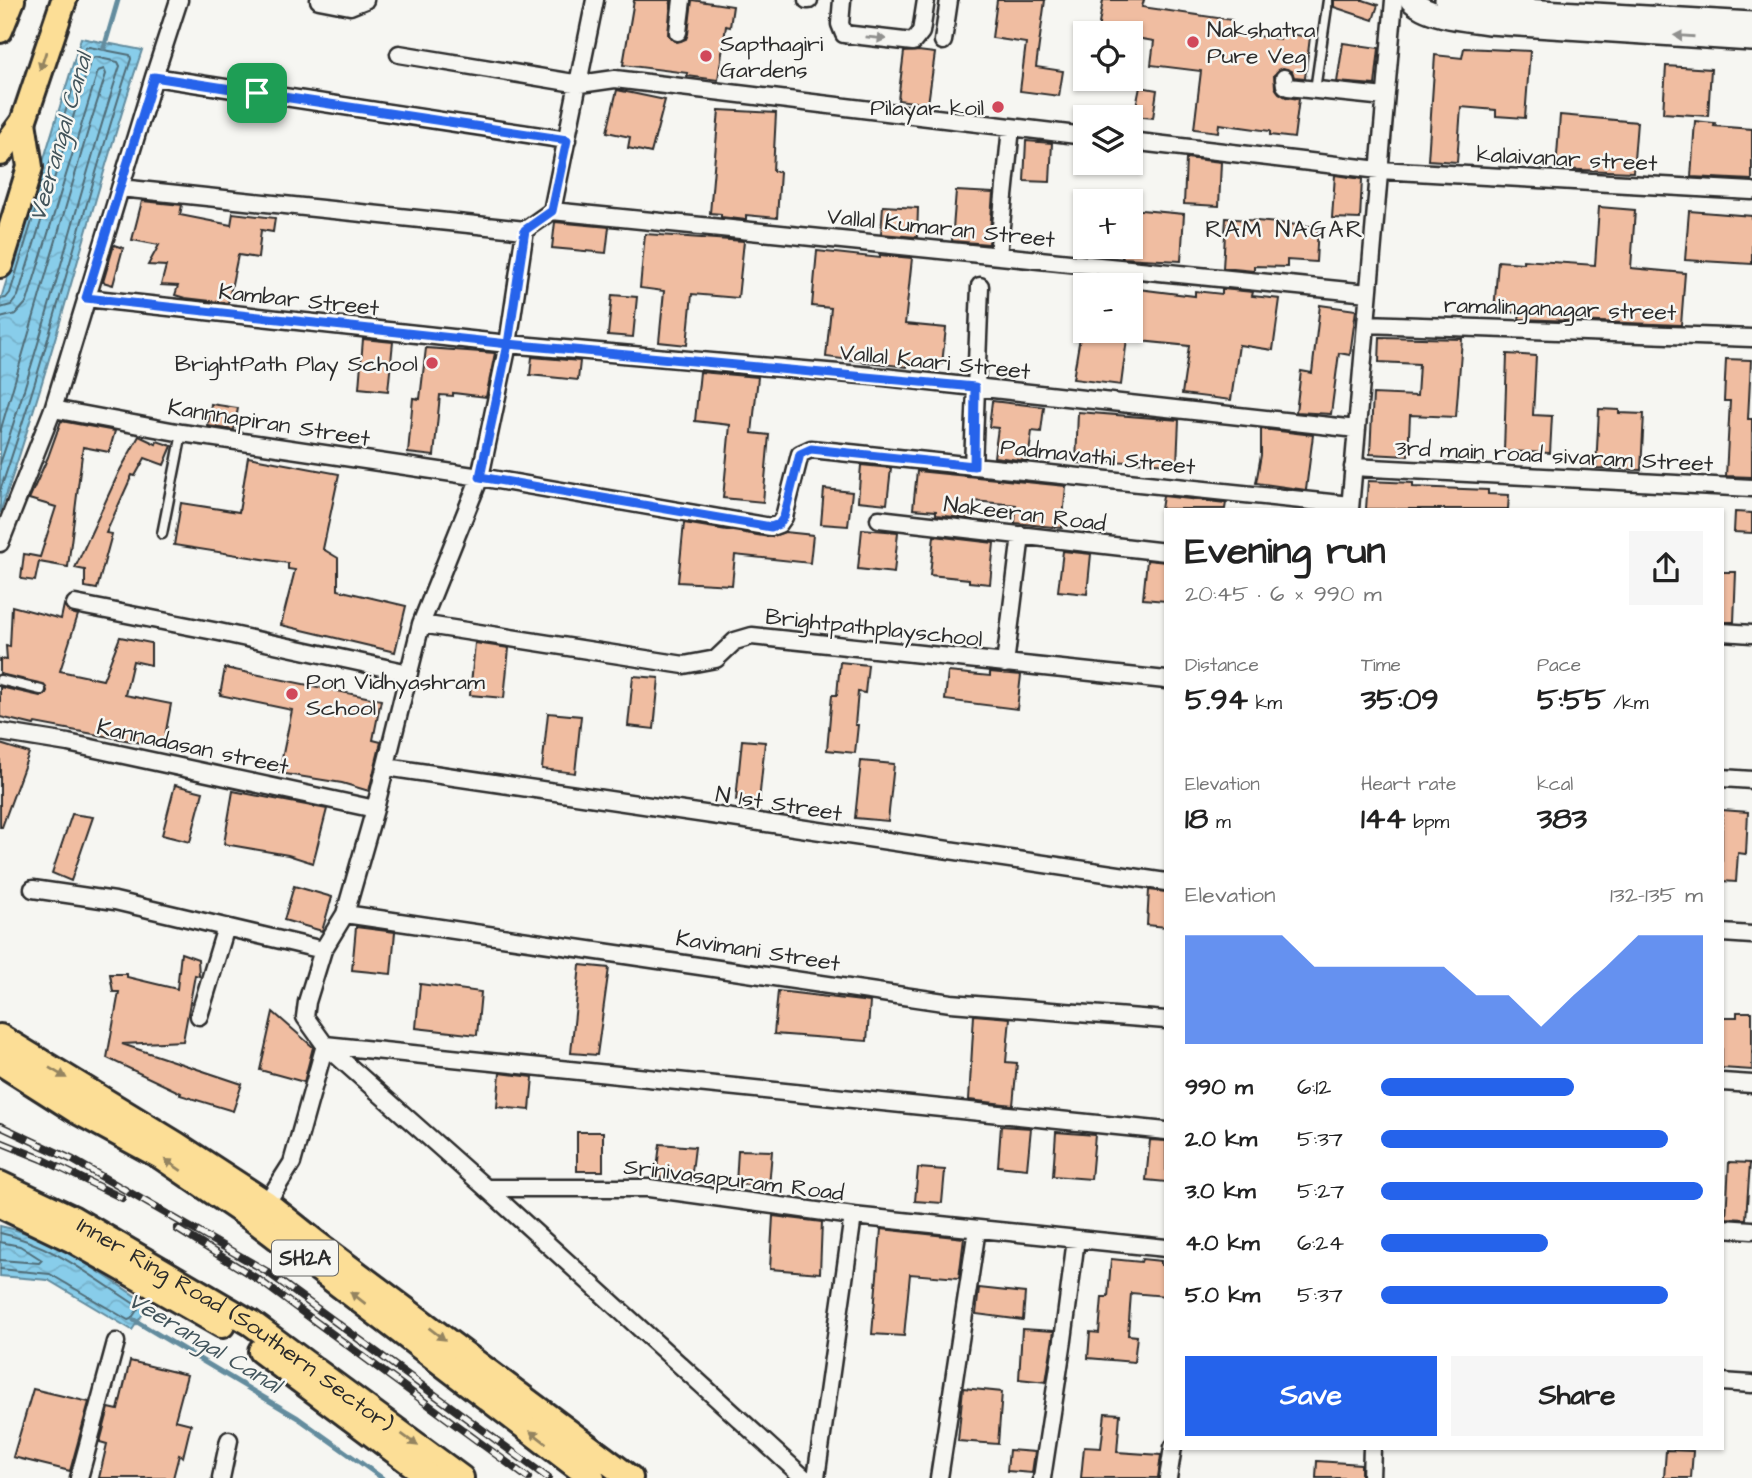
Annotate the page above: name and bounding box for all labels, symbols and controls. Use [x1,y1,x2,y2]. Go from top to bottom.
place label: Nakshatra Pure Veg [1207,14,1316,73]
map controls [1073,21,1143,343]
button: locate [1073,21,1143,91]
place label: Sapthagiri Gardens [720,28,824,86]
one-way arrow [1673,30,1695,41]
one-way arrow [865,33,887,44]
marker: Nakshatra Pure Veg [1185,34,1201,50]
water label: Veerangal Canal [21,46,103,226]
marker: Sapthagiri Gardens [698,48,714,64]
one-way arrow [38,51,48,72]
pin [227,63,287,123]
icon: arrive [238,74,276,112]
place label: Pilayar koil [870,92,984,125]
marker: Pilayar koil [990,99,1006,115]
button: layers [1073,105,1143,175]
street label: kalaivanar street [1476,138,1659,180]
button: + [1073,189,1143,259]
street label: Vallal Kumaran Street [825,200,1057,256]
district label: RAM NAGAR [1205,213,1365,247]
button: − [1073,273,1143,343]
street label: Kambar Street [217,276,381,324]
street label: ramalinganagar street [1443,289,1677,330]
street label: Vallal Kaari Street [838,336,1033,388]
place label: BrightPath Play School [175,348,418,381]
marker: BrightPath Play School [424,355,440,371]
street label: Kannnapiran Street [166,391,373,455]
street label: Padmavathi Street [999,431,1198,483]
street label: 3rd main road sivaram Street [1394,432,1715,480]
street label: Nakeeran Road [942,488,1108,540]
text: Evening run [1185,526,1386,578]
button: share [1629,531,1703,605]
text: 20:45 · 6 × 990 m [1185,578,1382,610]
street label: Brightpathplayschool [764,601,984,656]
text: Distance [1185,652,1259,679]
text: Time [1361,652,1401,679]
text: Pace [1537,652,1581,679]
place label: Pon Vidhyashram School [306,666,485,724]
text: 5.94 [1185,679,1248,721]
text: 35:09 [1361,679,1439,721]
text: 5:55 [1537,679,1606,721]
marker: Pon Vidhyashram School [284,686,300,702]
text: km [1248,690,1282,717]
text: /km [1606,690,1648,717]
street label: Kannadasan street [94,711,292,783]
text: Elevation [1185,771,1260,798]
text: Heart rate [1361,771,1456,798]
text: kcal [1537,771,1573,798]
street label: N 1st Street [713,778,845,830]
text: 18 [1185,798,1208,840]
text: 144 [1361,798,1406,840]
text: 383 [1537,798,1587,840]
text: m [1208,809,1231,836]
text: bpm [1406,809,1449,836]
text: Elevation [1185,879,1276,911]
text: 132–135 m [1610,879,1703,911]
street label: Kavimani Street [673,922,843,980]
one-way arrow [48,1067,67,1080]
text: 990 m [1185,1071,1253,1103]
text: 6:12 [1297,1071,1331,1103]
text: 2.0 km [1185,1123,1257,1155]
text: 5:37 [1297,1123,1343,1155]
street label: Srinivasapuram Road [622,1151,846,1209]
one-way arrow [164,1158,182,1172]
text: 3.0 km [1185,1175,1256,1207]
text: 5:27 [1297,1175,1344,1207]
street label: Inner Ring Road (Southern Sector) [71,1210,400,1440]
text: 4.0 km [1185,1227,1260,1259]
text: 6:24 [1297,1227,1344,1259]
road number: SH2A [272,1240,338,1276]
text: 5.0 km [1185,1279,1260,1311]
text: 5:37 [1297,1279,1343,1311]
water label: Veerangal Canal [121,1284,290,1405]
one-way arrow [348,1291,367,1305]
one-way arrow [428,1327,446,1341]
button: Save [1185,1356,1437,1436]
button: Share [1451,1356,1703,1436]
one-way arrow [529,1430,547,1444]
one-way arrow [401,1433,419,1447]

